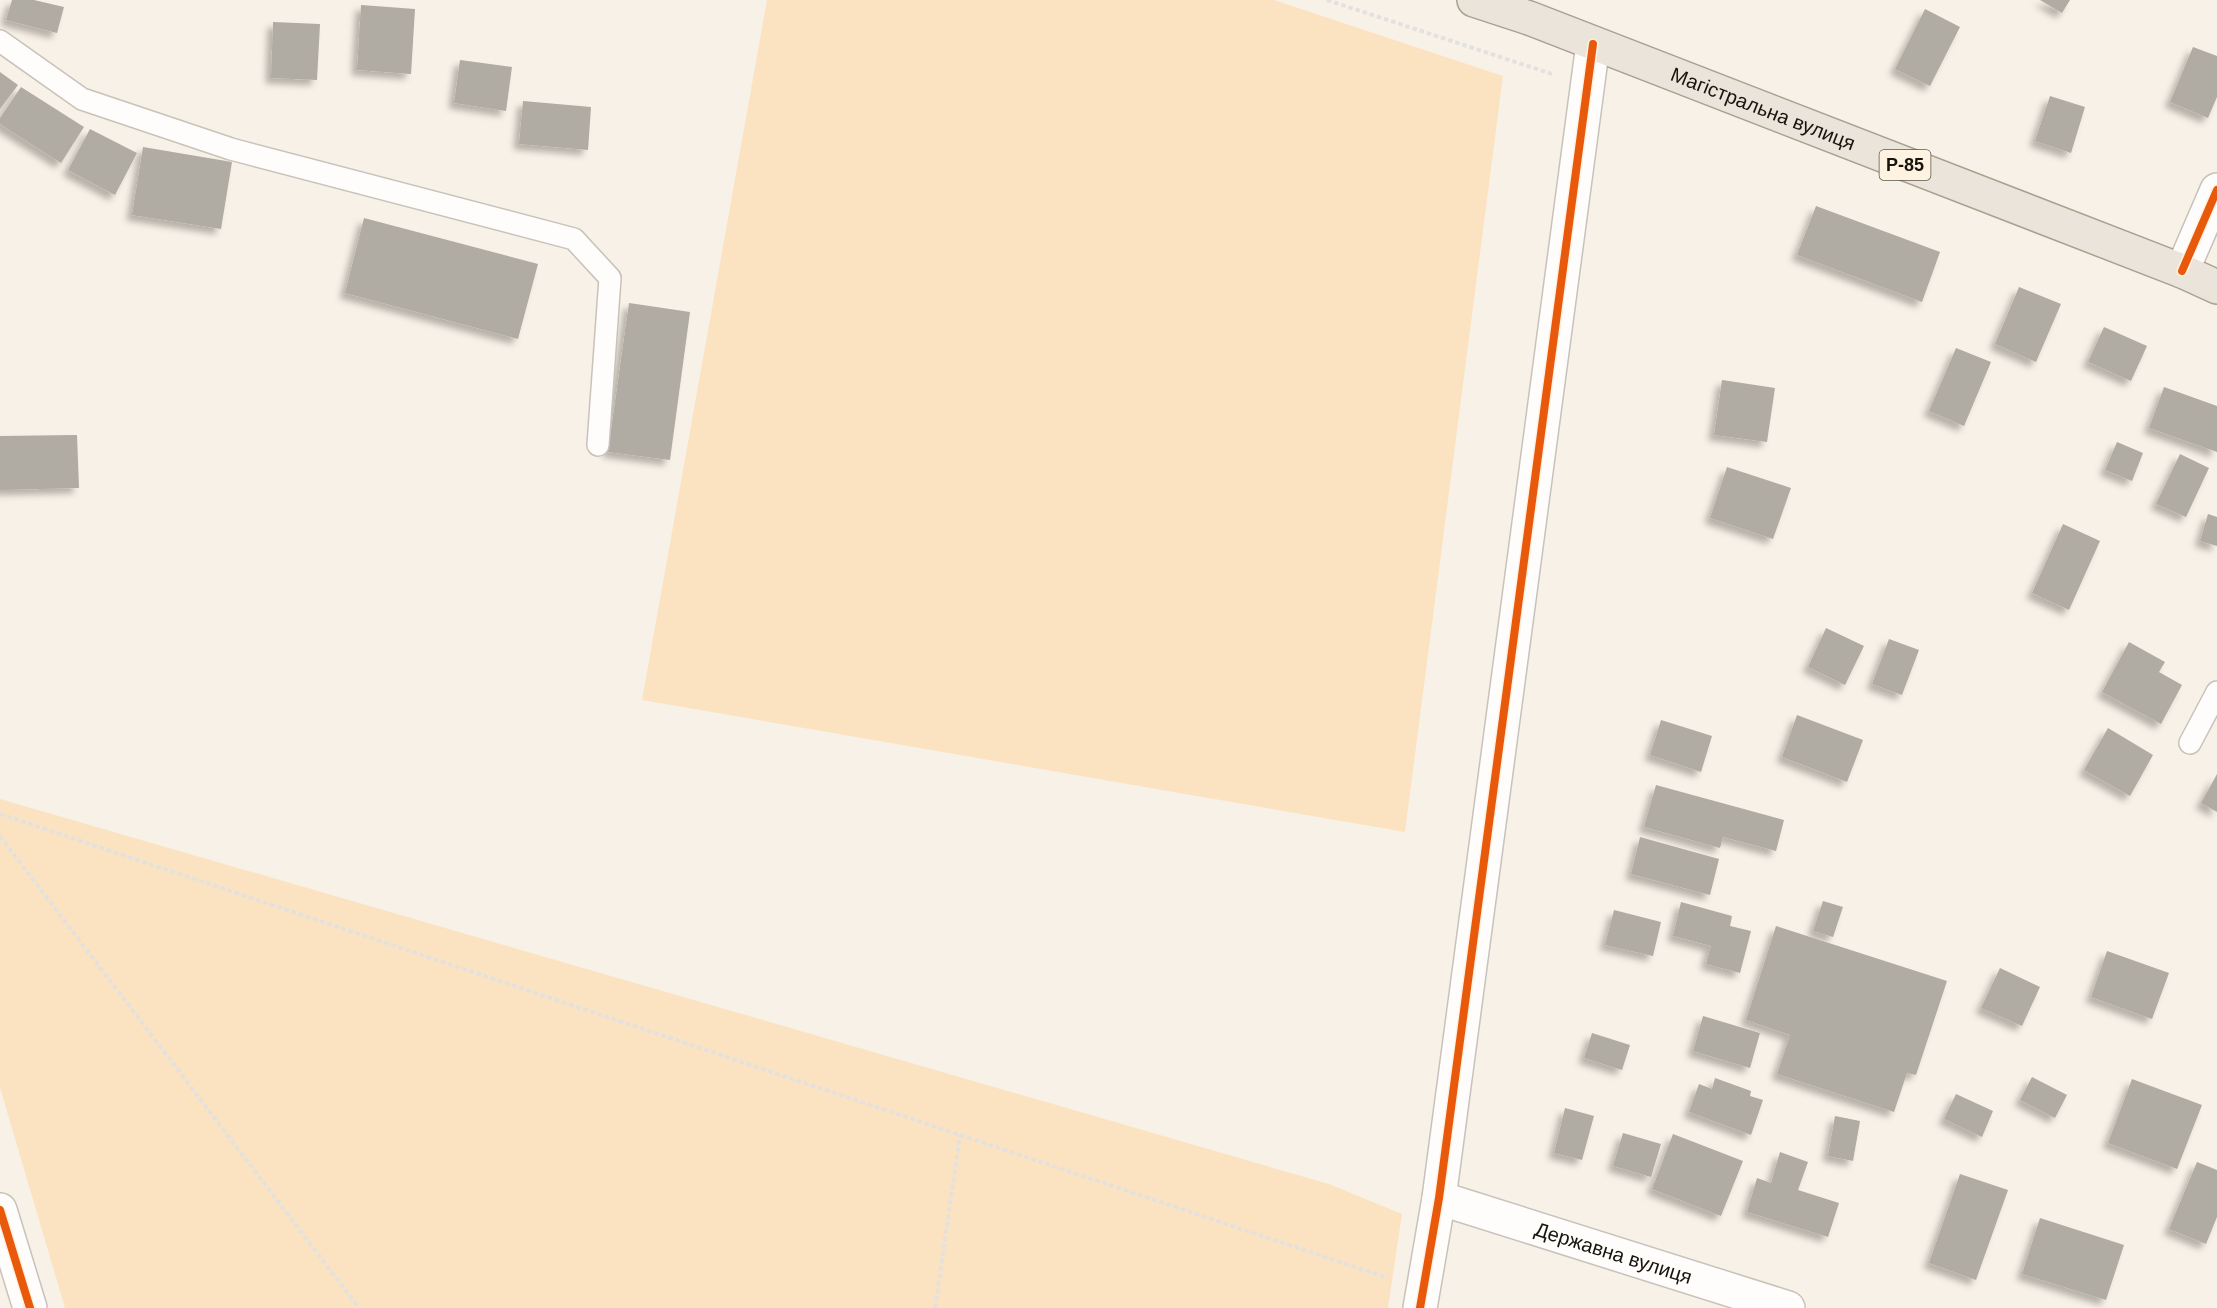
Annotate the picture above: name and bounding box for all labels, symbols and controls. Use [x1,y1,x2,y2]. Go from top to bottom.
street label: Магістральна вулиця [1668,63,1858,154]
road number: Р-85 [1880,150,1930,180]
street label: Державна вулиця [1532,1218,1695,1288]

